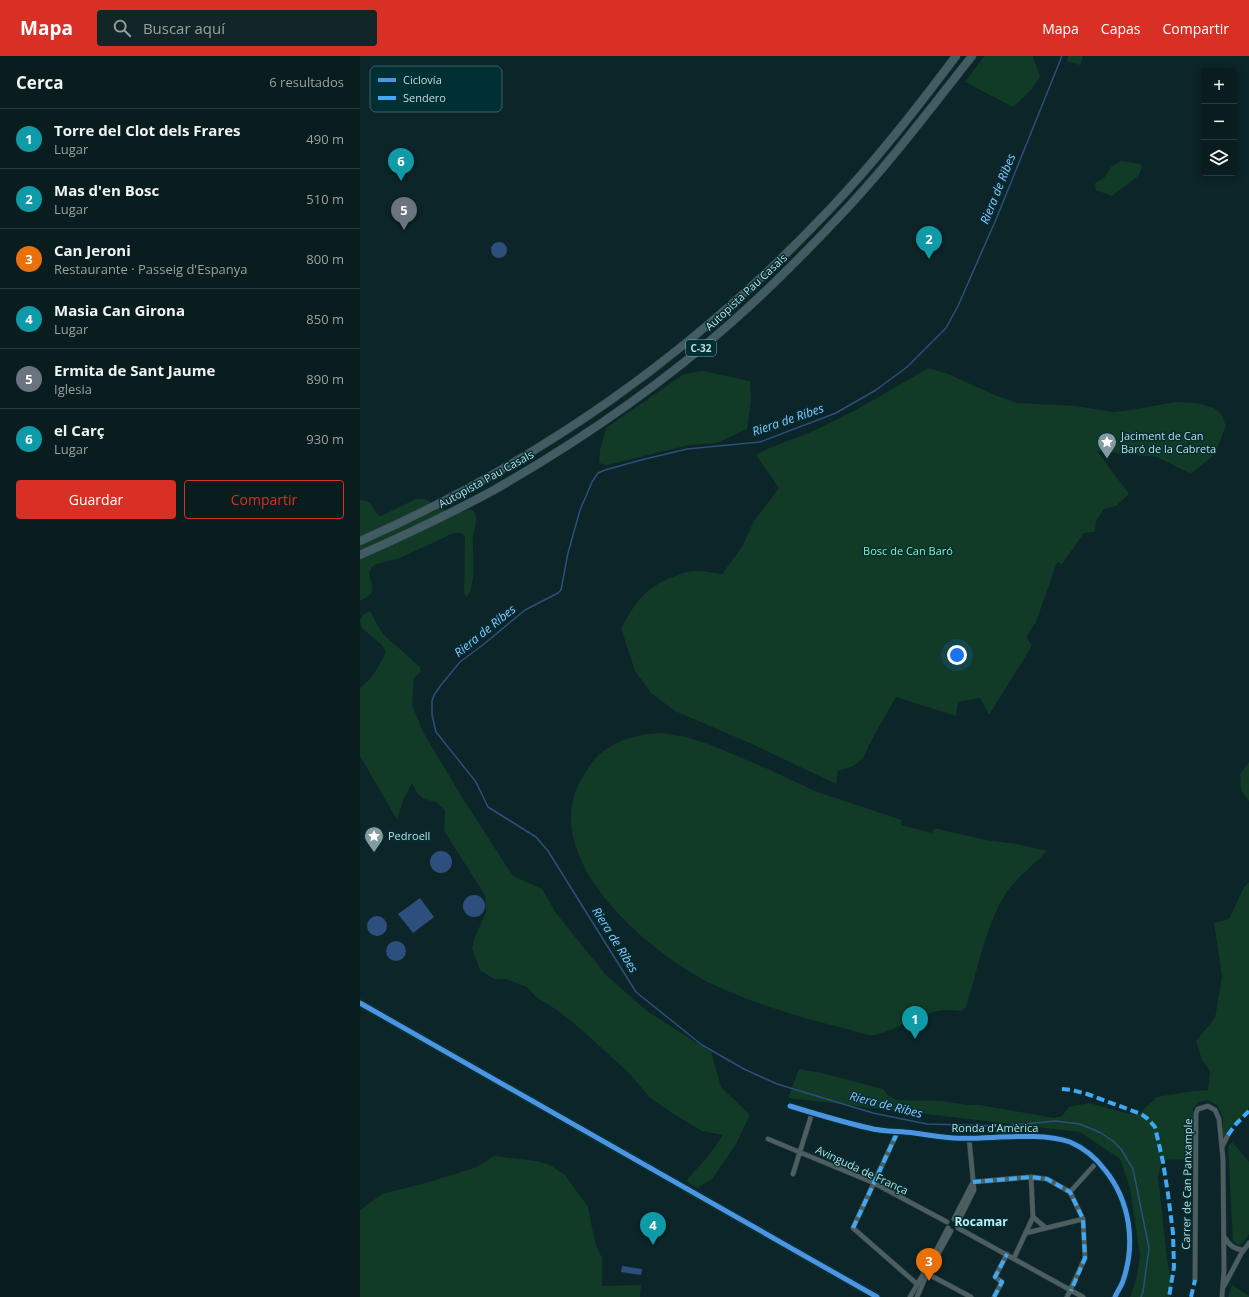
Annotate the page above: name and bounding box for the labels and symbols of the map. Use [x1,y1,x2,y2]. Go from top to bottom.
legend [370,66,502,112]
text: Ciclovía [403,72,442,87]
text: Sendero [403,90,446,105]
pin: 6 [388,148,414,181]
water label: Riera de Ribes [976,151,1019,227]
pin: 5 [391,197,417,230]
pin: 2 [916,226,942,259]
street label: Autopista Pau Casals [702,250,790,333]
road number: C-32 [686,340,716,356]
water label: Riera de Ribes [750,399,826,440]
place label: Jaciment de Can Baró de la Cabreta [1120,428,1216,456]
place icon: Jaciment de Can Baró de la Cabreta [1096,431,1118,459]
street label: Autopista Pau Casals [435,446,536,511]
park label: Bosc de Can Baró [863,543,953,558]
water label: Riera de Ribes [450,601,519,661]
your location [947,645,967,665]
place icon: Pedroell [363,825,385,853]
place label: Pedroell [388,828,430,843]
water label: Riera de Ribes [588,904,642,976]
pin: 1 [902,1006,928,1039]
water label: Riera de Ribes [848,1087,924,1122]
street label: Carrer de Can Panxample [1178,1118,1195,1250]
street label: Ronda d'Amèrica [952,1120,1038,1135]
street label: Avinguda de França [813,1141,911,1198]
pin: 4 [640,1212,666,1245]
district label: Rocamar [954,1213,1008,1230]
pin: 3 [916,1248,942,1281]

